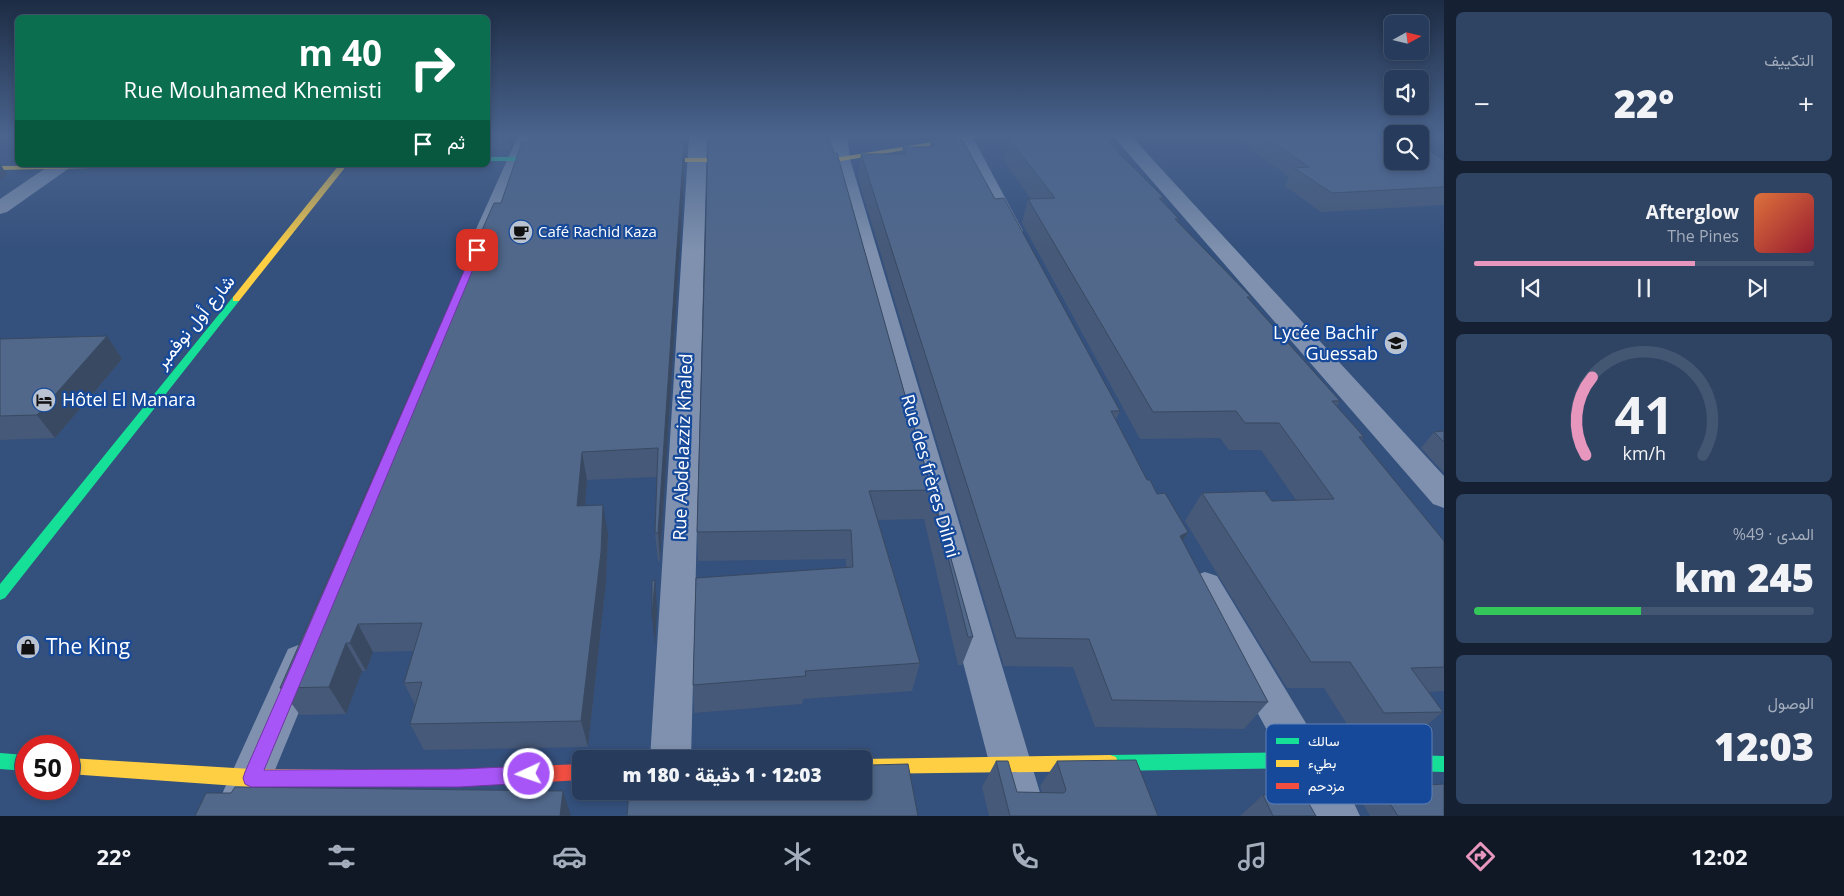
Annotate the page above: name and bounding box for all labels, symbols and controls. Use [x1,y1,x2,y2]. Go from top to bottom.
north arrow [1384,15,1429,60]
map controls [1384,15,1429,170]
text: 40 m [299,29,382,76]
icon: right [400,35,465,100]
text: التكييف [1764,49,1814,71]
button: sound [1384,70,1429,115]
text: Rue Mouhamed Khemisti [124,74,382,104]
text: 22° [1614,77,1674,129]
text: − [1474,84,1490,122]
text: + [1798,84,1814,122]
button: search [1384,125,1429,170]
text: ثم [447,129,465,155]
icon: arrive [409,130,437,158]
text: Afterglow [1646,199,1739,225]
cafe icon: Café Rachid Kaza [508,219,534,245]
place label: Café Rachid Kaza [538,221,657,241]
text: The Pines [1667,225,1739,247]
pin [456,229,498,271]
icon: arrive [463,236,491,264]
street label: شارع أول نوفمبر [148,269,240,375]
icon: previous [1517,274,1545,302]
icon: pause [1630,274,1658,302]
icon: next [1743,274,1771,302]
place label: Lycée Bachir Guessab [1273,320,1379,365]
school or university icon: Lycée Bachir Guessab [1383,330,1409,356]
street label: Rue Abdelazziz Khaled [667,353,697,541]
text: 41 [1614,378,1674,449]
hotel icon: Hôtel El Manara [31,387,57,413]
place label: Hôtel El Manara [62,387,196,411]
street label: Rue des frères Dilmi [896,391,966,560]
text: km/h [1622,441,1666,465]
text: المدى · 49% [1733,523,1814,545]
text: 245 km [1674,551,1814,603]
place label: The King [46,632,130,660]
shop icon: The King [15,634,41,660]
text: الوصول [1768,692,1814,714]
text: 12:03 [1714,720,1814,772]
legend [1266,724,1432,804]
text: سالك [1308,731,1339,750]
speed limit sign: 50 [15,735,80,800]
position arrow [502,747,554,799]
text: بطيء [1308,753,1336,775]
text: 12:03 · 1 دقيقة · 180 m [622,762,822,788]
text: مزدحم [1308,776,1345,795]
icon: filters [324,839,359,874]
icon: car [552,839,587,874]
icon: climate [780,839,815,874]
icon: phone [1007,839,1042,874]
icon: music [1235,839,1270,874]
icon: directions [1463,839,1498,874]
text: 22° [96,841,131,871]
text: 12:02 [1691,841,1748,871]

